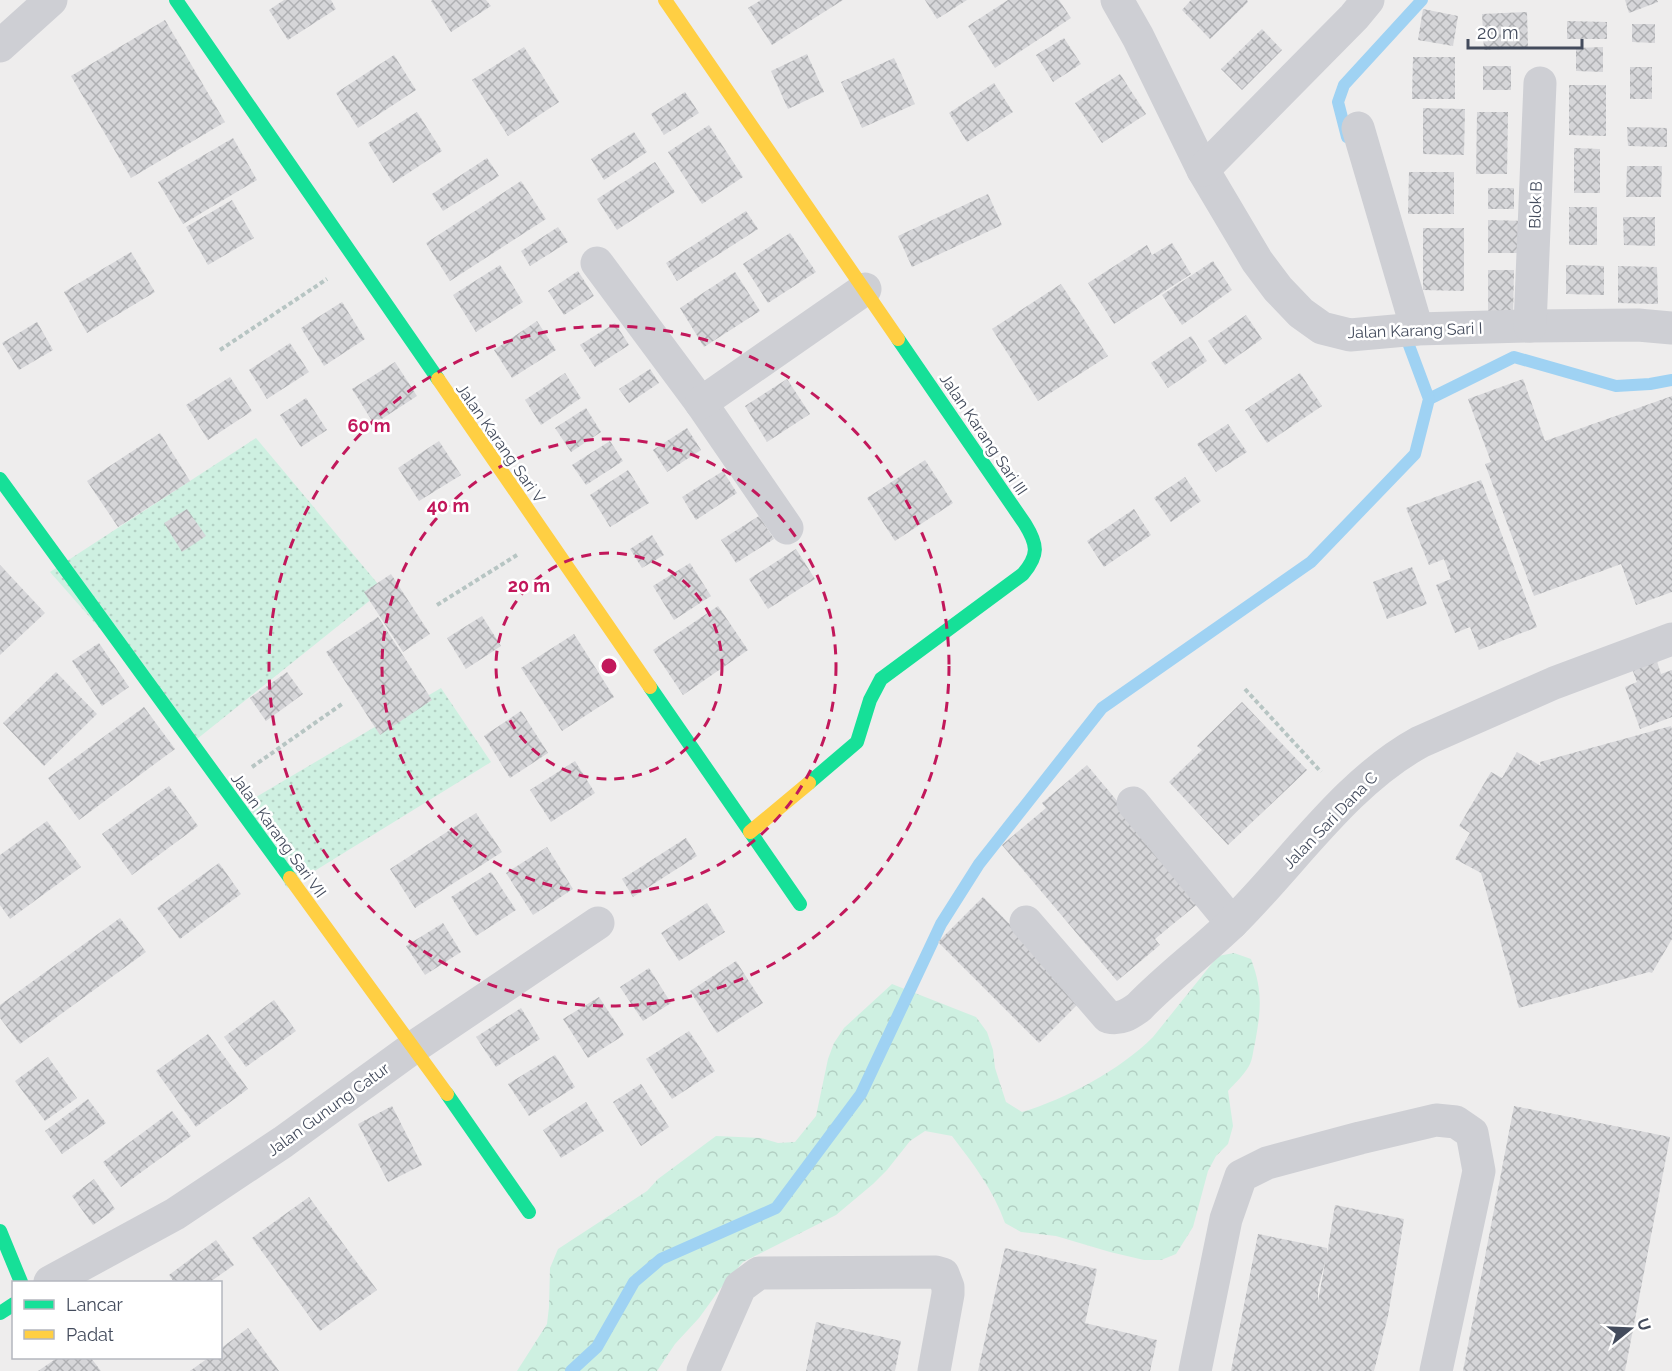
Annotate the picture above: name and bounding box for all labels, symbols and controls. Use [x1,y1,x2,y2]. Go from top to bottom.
scale bar [1468,12,1582,50]
text: 20 m [1477,22,1519,43]
street label: Blok B [1525,181,1546,229]
street label: Jalan Karang Sari I [1347,319,1483,342]
street label: Jalan Karang Sari III [936,370,1031,499]
street label: Jalan Karang Sari V [452,380,549,507]
text: 60 m [347,415,391,436]
text: 40 m [427,495,469,516]
text: 20 m [508,575,550,596]
centre of rings [599,656,619,676]
street label: Jalan Sari Dana C [1279,768,1382,873]
street label: Jalan Karang Sari VII [227,769,330,901]
street label: Jalan Gunung Catur [264,1059,393,1160]
legend [12,1281,222,1359]
text: Lancar [66,1294,123,1315]
north arrow [1600,1299,1660,1359]
text: U [1633,1316,1655,1333]
text: Padat [66,1324,114,1345]

